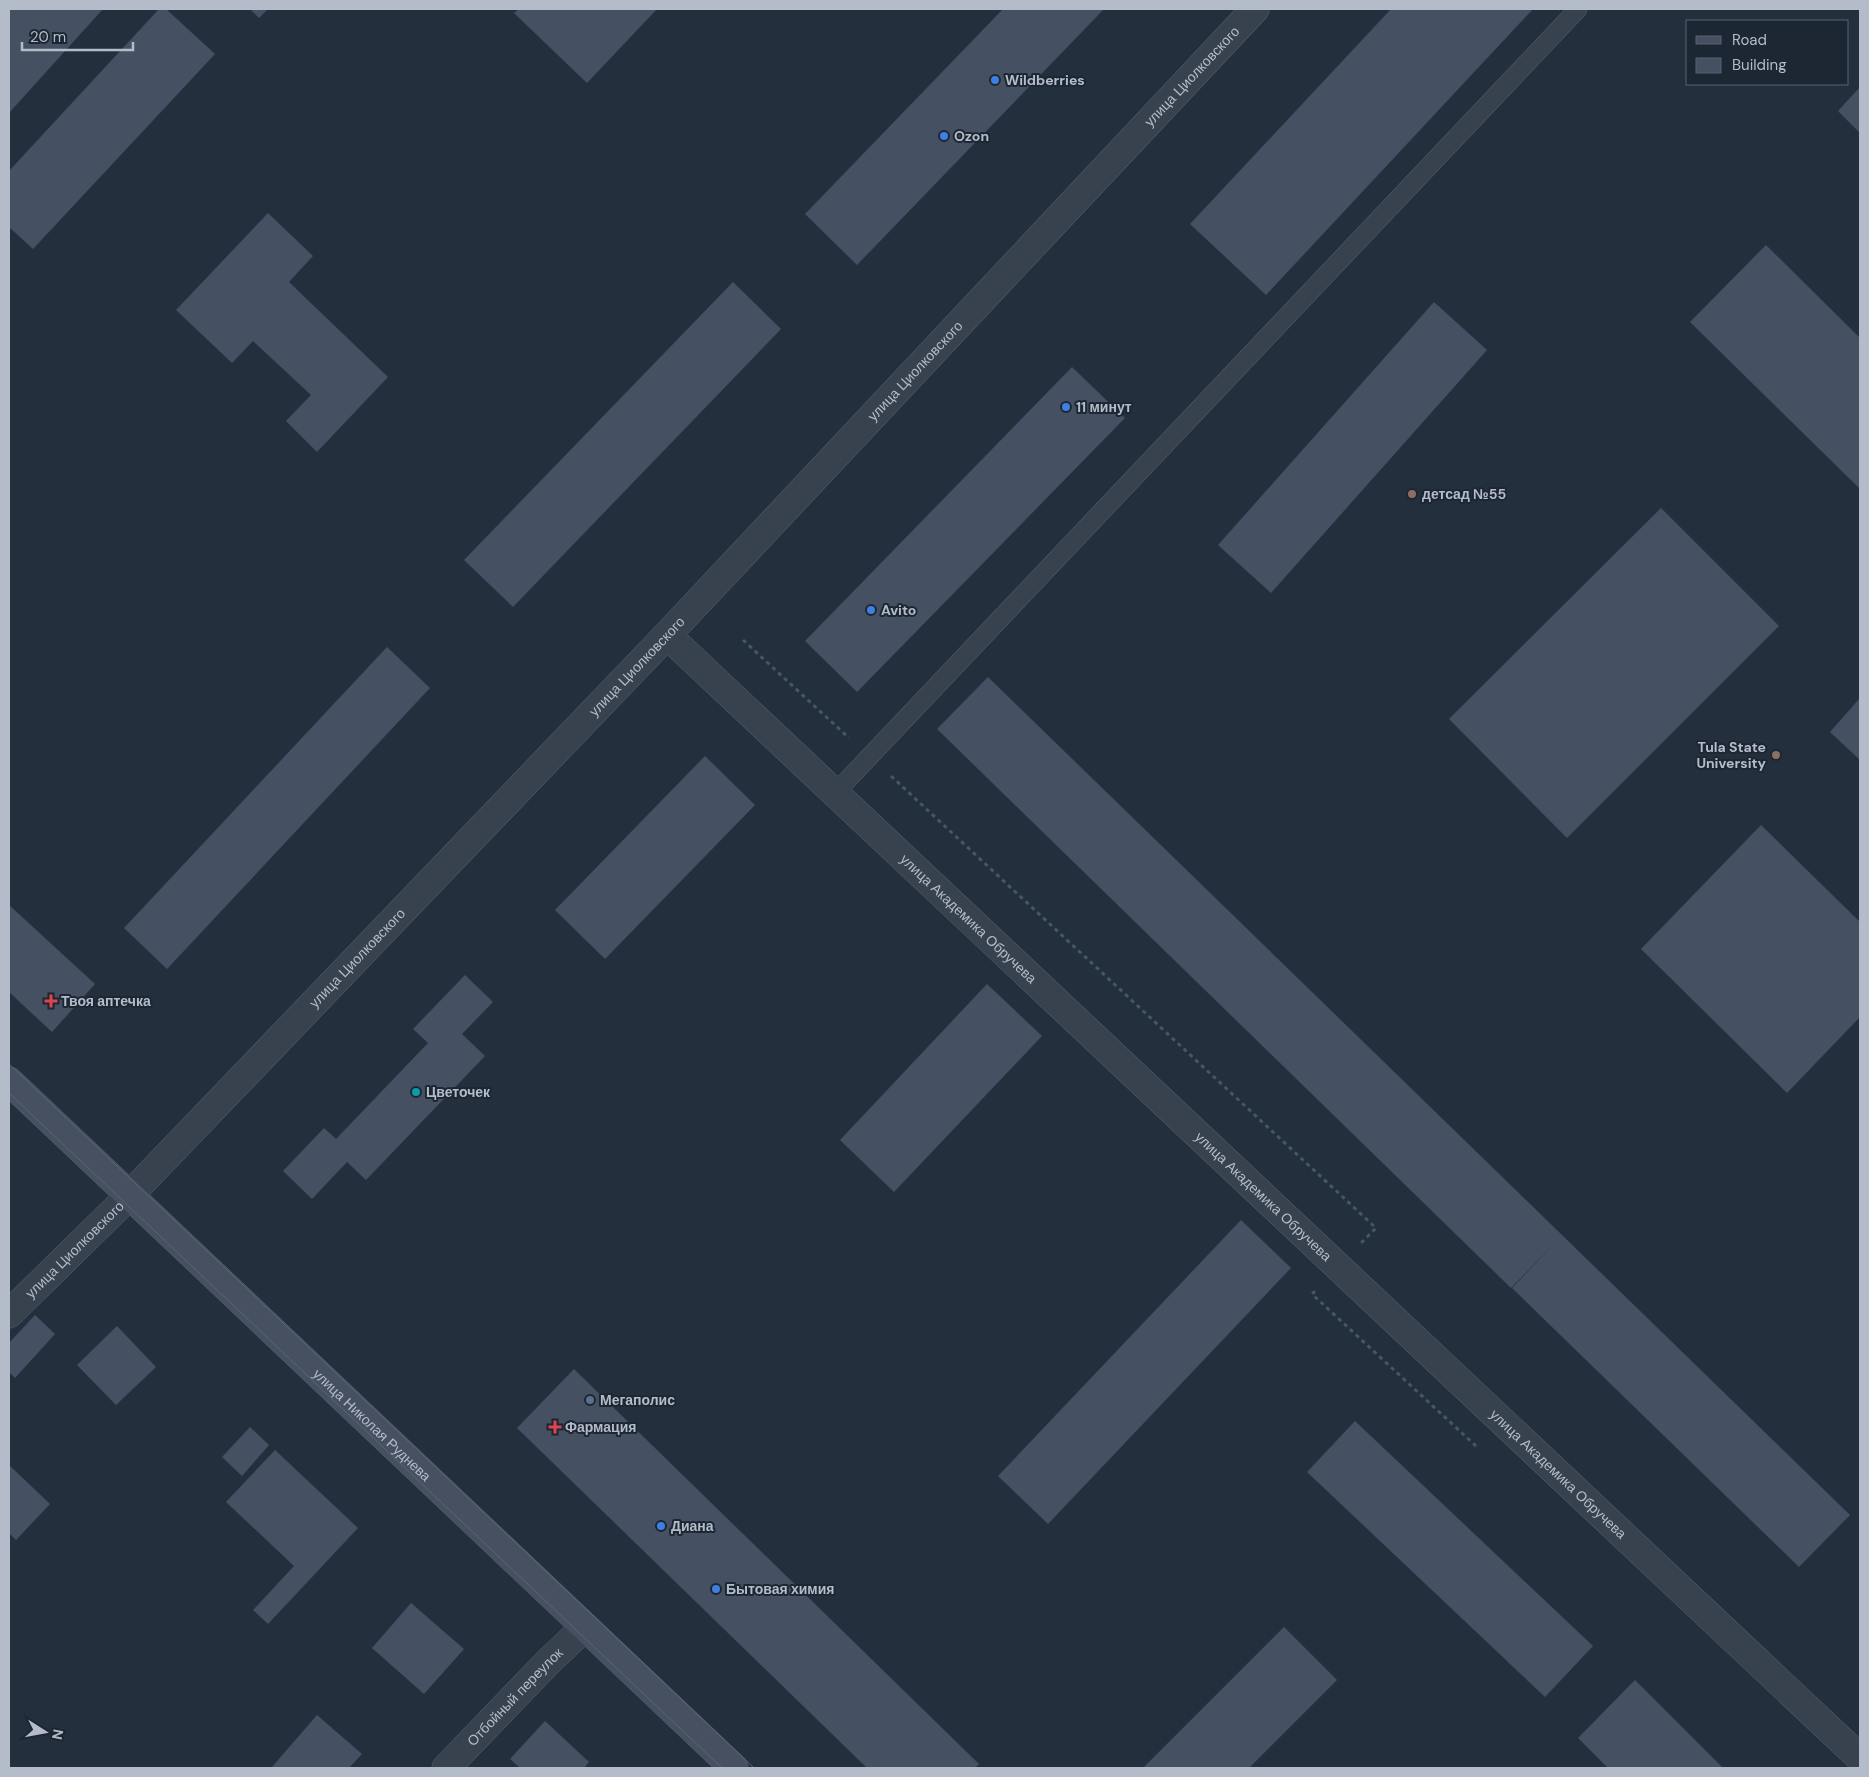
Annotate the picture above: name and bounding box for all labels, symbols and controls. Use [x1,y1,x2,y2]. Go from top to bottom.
scale bar [22,20,134,52]
legend [1686,20,1849,85]
street label: улица Циолковского [1140,22,1243,130]
text: 20 m [30,27,66,47]
text: Road [1732,30,1767,50]
text: Building [1732,55,1787,75]
place label: Wildberries [1005,71,1085,89]
marker: Wildberries [989,74,1001,86]
place label: Ozon [954,127,989,145]
marker: Ozon [938,130,950,142]
street label: улица Циолковского [864,317,967,425]
place label: 11 минут [1076,398,1132,416]
marker: 11 минут [1060,401,1072,413]
place label: детсад №55 [1422,485,1506,503]
marker: детсад №55 [1406,488,1418,500]
place label: Avito [881,601,916,619]
marker: Avito [865,604,877,616]
street label: улица Циолковского [585,613,689,720]
place label: Tula State University [1696,738,1767,772]
marker: Tula State University [1770,749,1782,761]
street label: улица Академика Обручева [896,850,1041,987]
street label: улица Циолковского [305,904,409,1012]
place label: Твоя аптечка [61,992,151,1010]
marker: Твоя аптечка [45,995,57,1007]
place label: Цветочек [426,1083,491,1101]
marker: Цветочек [410,1086,422,1098]
street label: улица Академика Обручева [1191,1128,1336,1265]
street label: улица Циолковского [22,1197,128,1302]
street label: улица Николая Руднева [309,1365,435,1485]
place label: Мегаполис [600,1391,675,1409]
marker: Мегаполис [584,1394,596,1406]
street label: улица Академика Обручева [1486,1405,1630,1543]
place label: Фармация [565,1418,636,1436]
marker: Фармация [549,1421,561,1433]
place label: Диана [671,1517,714,1535]
marker: Диана [655,1520,667,1532]
place label: Бытовая химия [726,1580,834,1598]
marker: Бытовая химия [710,1583,722,1595]
street label: Отбойный переулок [463,1643,567,1750]
north arrow [20,1707,70,1757]
text: N [48,1728,68,1741]

